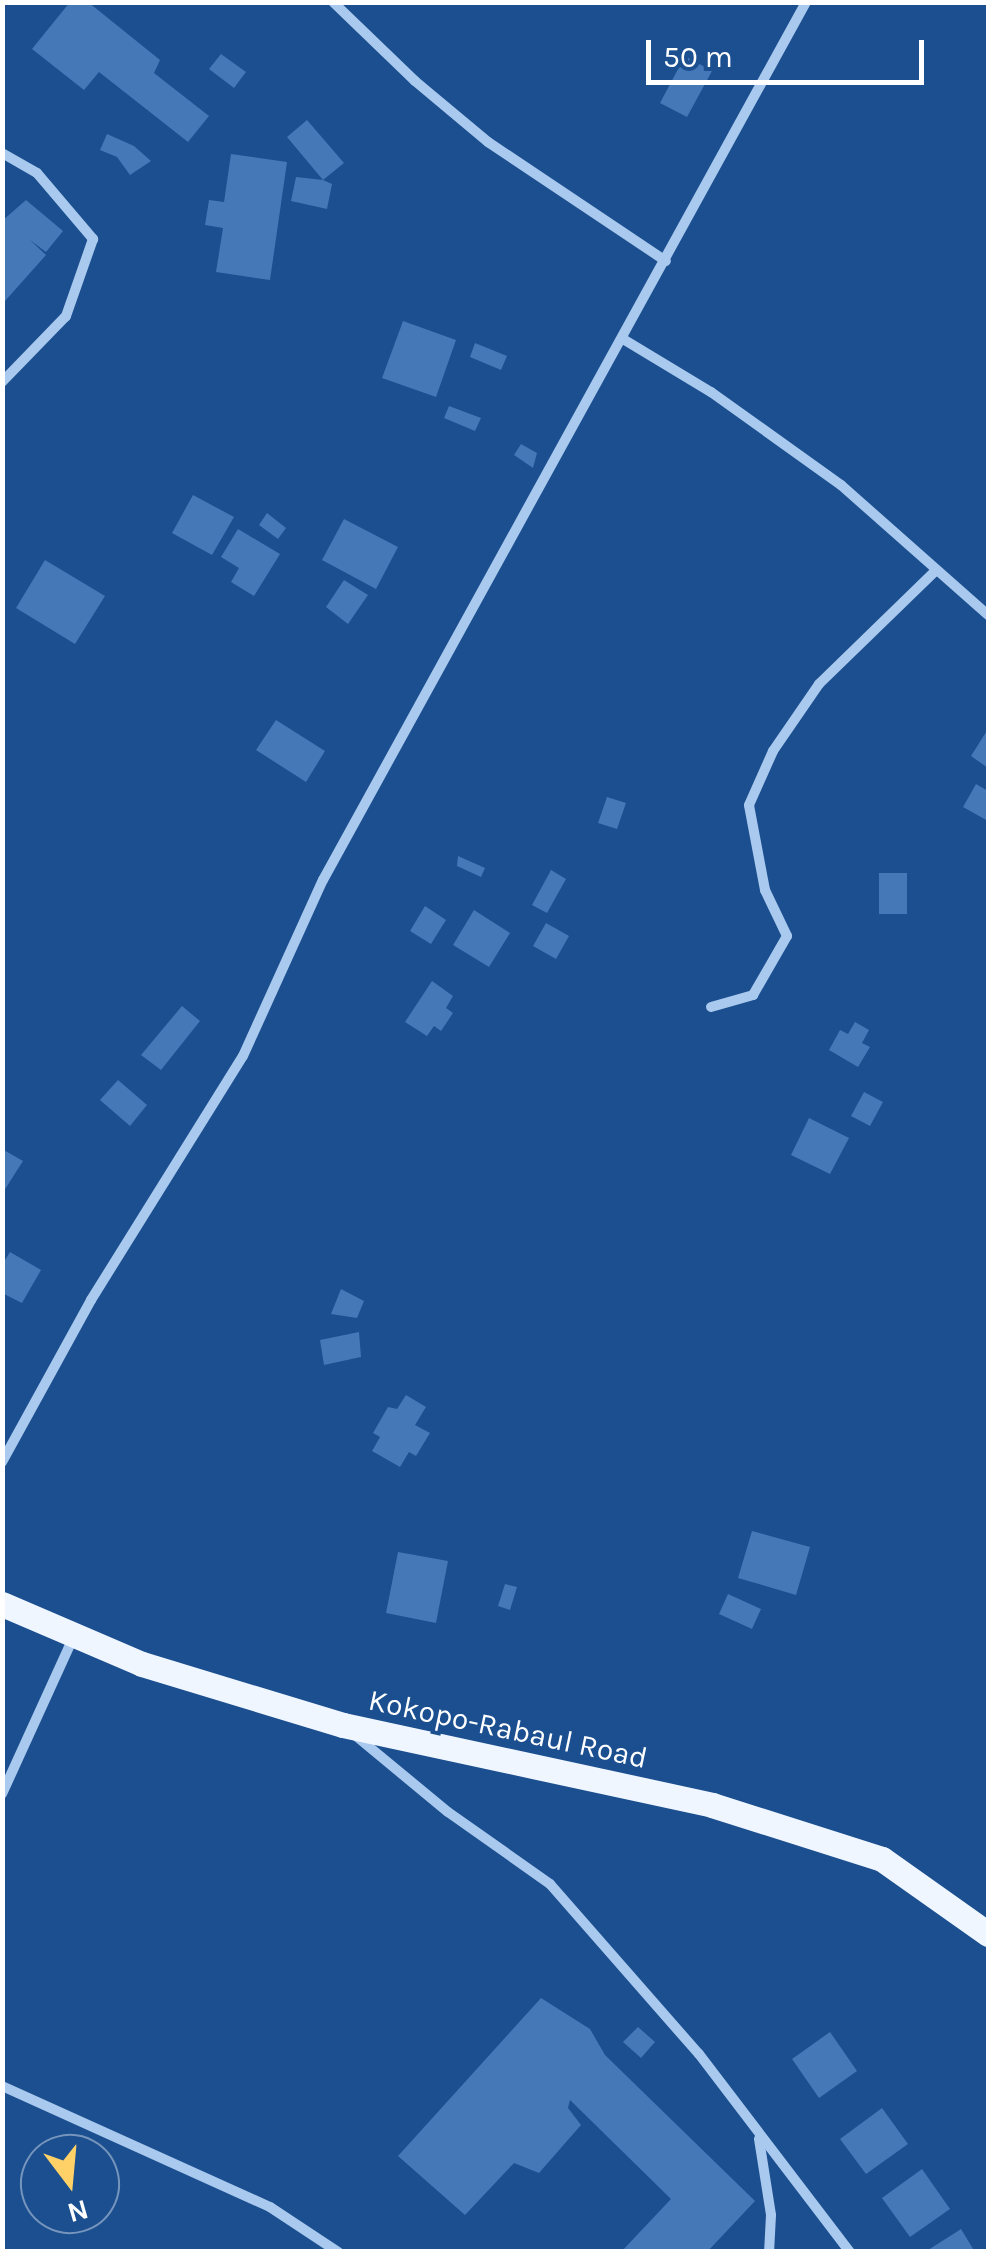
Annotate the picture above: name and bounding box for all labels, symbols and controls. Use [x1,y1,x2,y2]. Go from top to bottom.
scale bar [651,20,928,82]
text: 50 m [663,39,733,75]
street label: Kokopo-Rabaul Road [365,1682,651,1776]
north arrow [20,2134,120,2234]
text: N [64,2193,92,2230]

